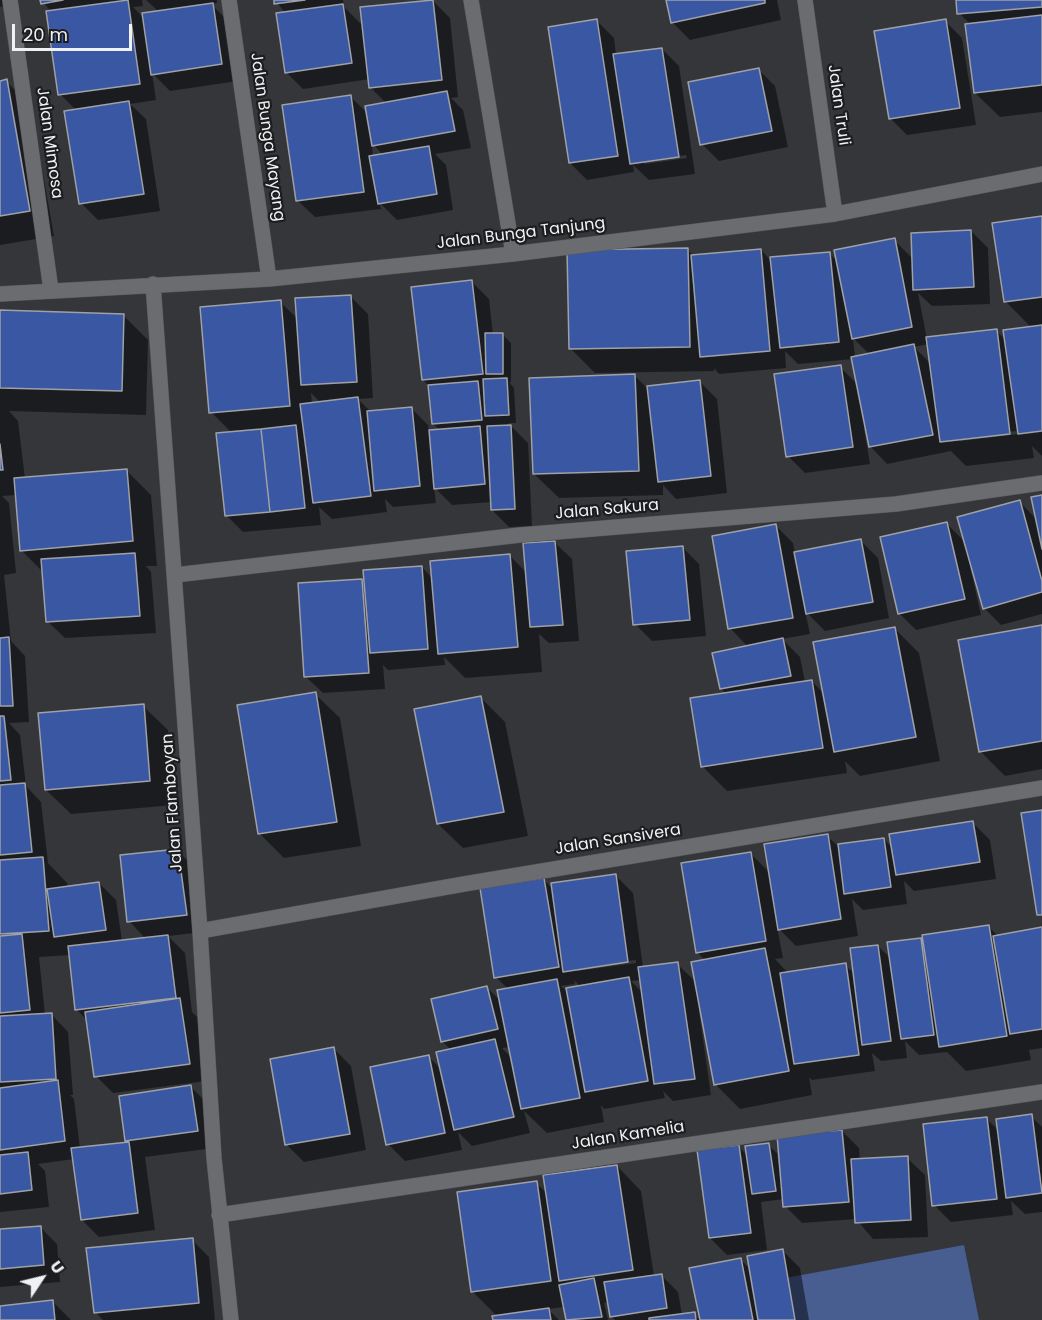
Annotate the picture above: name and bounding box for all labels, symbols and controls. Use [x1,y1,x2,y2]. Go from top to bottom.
scale bar [15,12,135,50]
text: 20 m [23,22,68,47]
street label: Jalan Bunga Mayang [246,51,288,223]
street label: Jalan Truli [823,63,853,147]
street label: Jalan Mimosa [32,86,66,200]
street label: Jalan Bunga Tanjung [436,214,606,254]
street label: Jalan Sakura [554,496,660,524]
street label: Jalan Flamboyan [159,733,187,873]
street label: Jalan Sansivera [554,821,682,859]
street label: Jalan Kamelia [570,1118,686,1154]
north arrow [12,1248,72,1308]
text: U [44,1256,70,1279]

